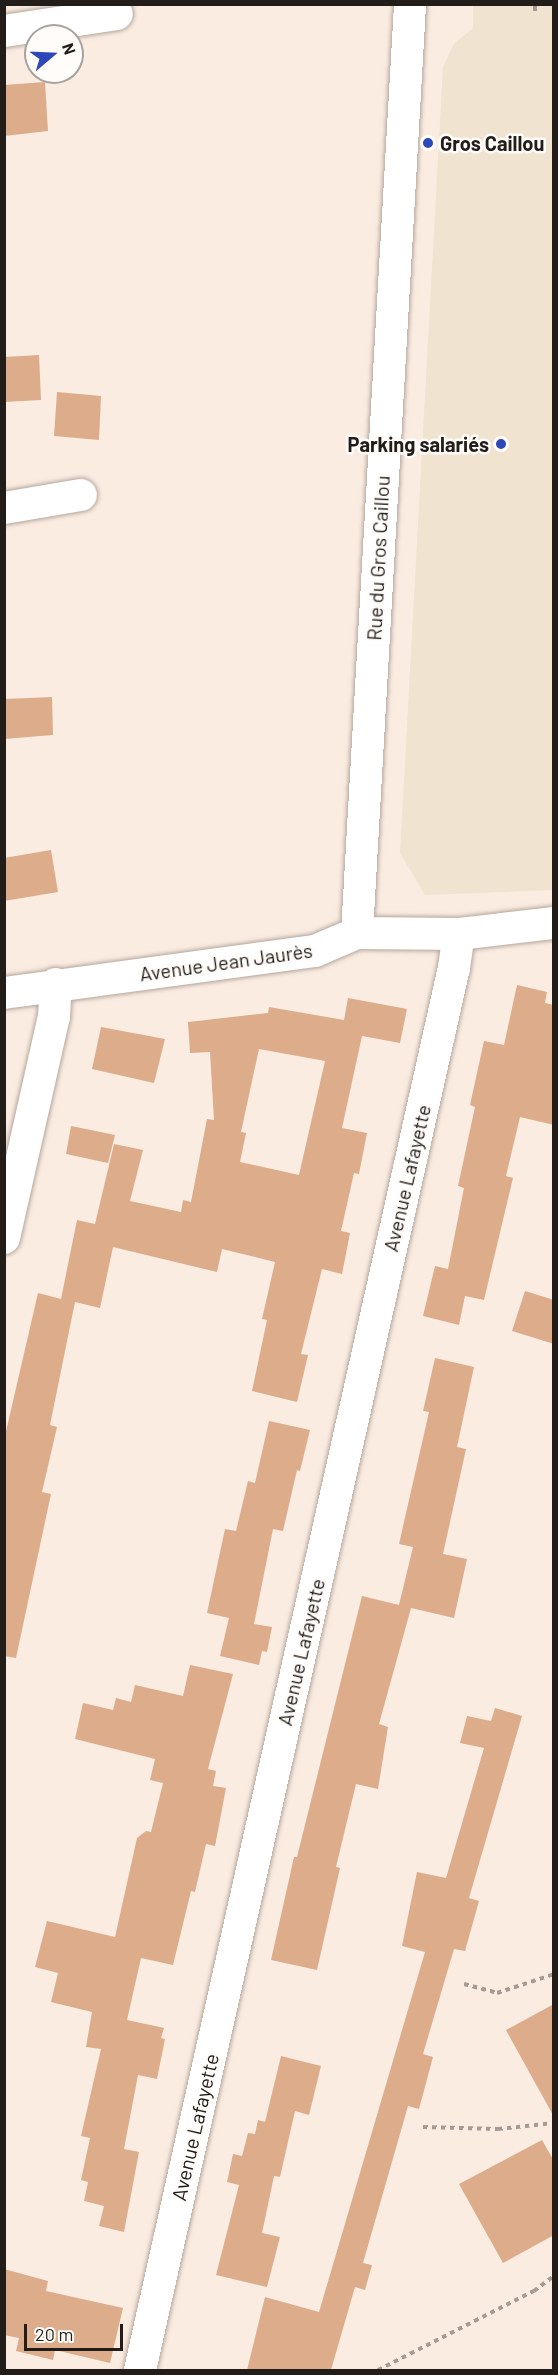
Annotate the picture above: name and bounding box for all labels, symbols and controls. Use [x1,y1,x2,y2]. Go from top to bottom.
north arrow [24,24,84,84]
text: N [59,40,80,57]
place label: Gros Caillou [440,131,544,155]
marker: Gros Caillou [421,136,435,150]
place label: Parking salariés [348,432,489,456]
marker: Parking salariés [494,437,508,451]
street label: Rue du Gros Caillou [362,475,394,641]
street label: Avenue Jean Jaurès [138,938,314,986]
street label: Avenue Lafayette [378,1102,436,1254]
street label: Avenue Lafayette [272,1576,330,1728]
street label: Avenue Lafayette [166,2051,224,2203]
scale bar [27,2312,126,2350]
text: 20 m [35,2323,73,2345]

